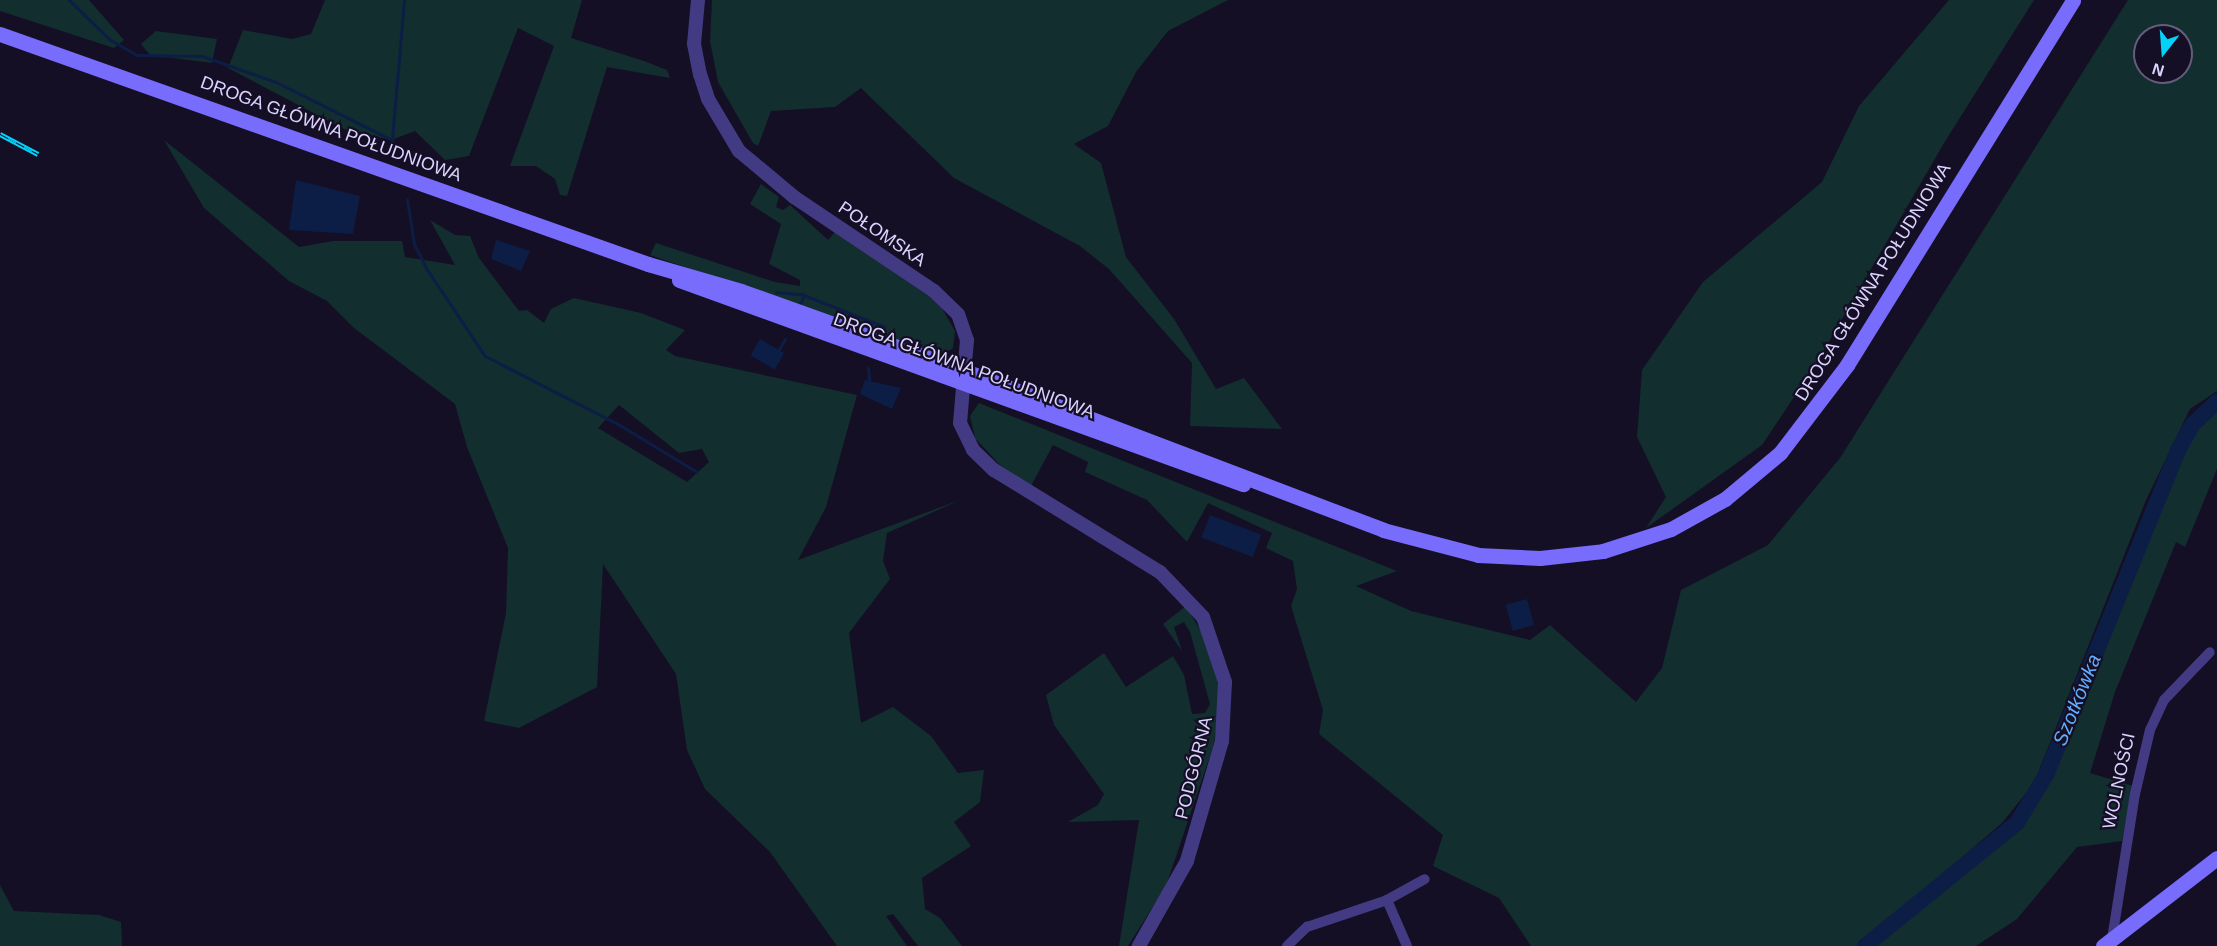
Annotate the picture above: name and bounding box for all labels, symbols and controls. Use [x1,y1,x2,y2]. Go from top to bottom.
north arrow [2133,24,2193,84]
text: N [2150,60,2166,80]
street label: DROGA GŁÓWNA POŁUDNIOWA [197,71,465,187]
street label: DROGA GŁÓWNA POŁUDNIOWA [1790,158,1956,406]
street label: POŁOMSKA [834,197,930,271]
street label: DROGA GŁÓWNA POŁUDNIOWA [830,308,1098,424]
water label: Szotkówka [2048,651,2106,749]
street label: PODGÓRNA [1171,714,1217,822]
street label: WOLNOŚCI [2098,731,2140,831]

